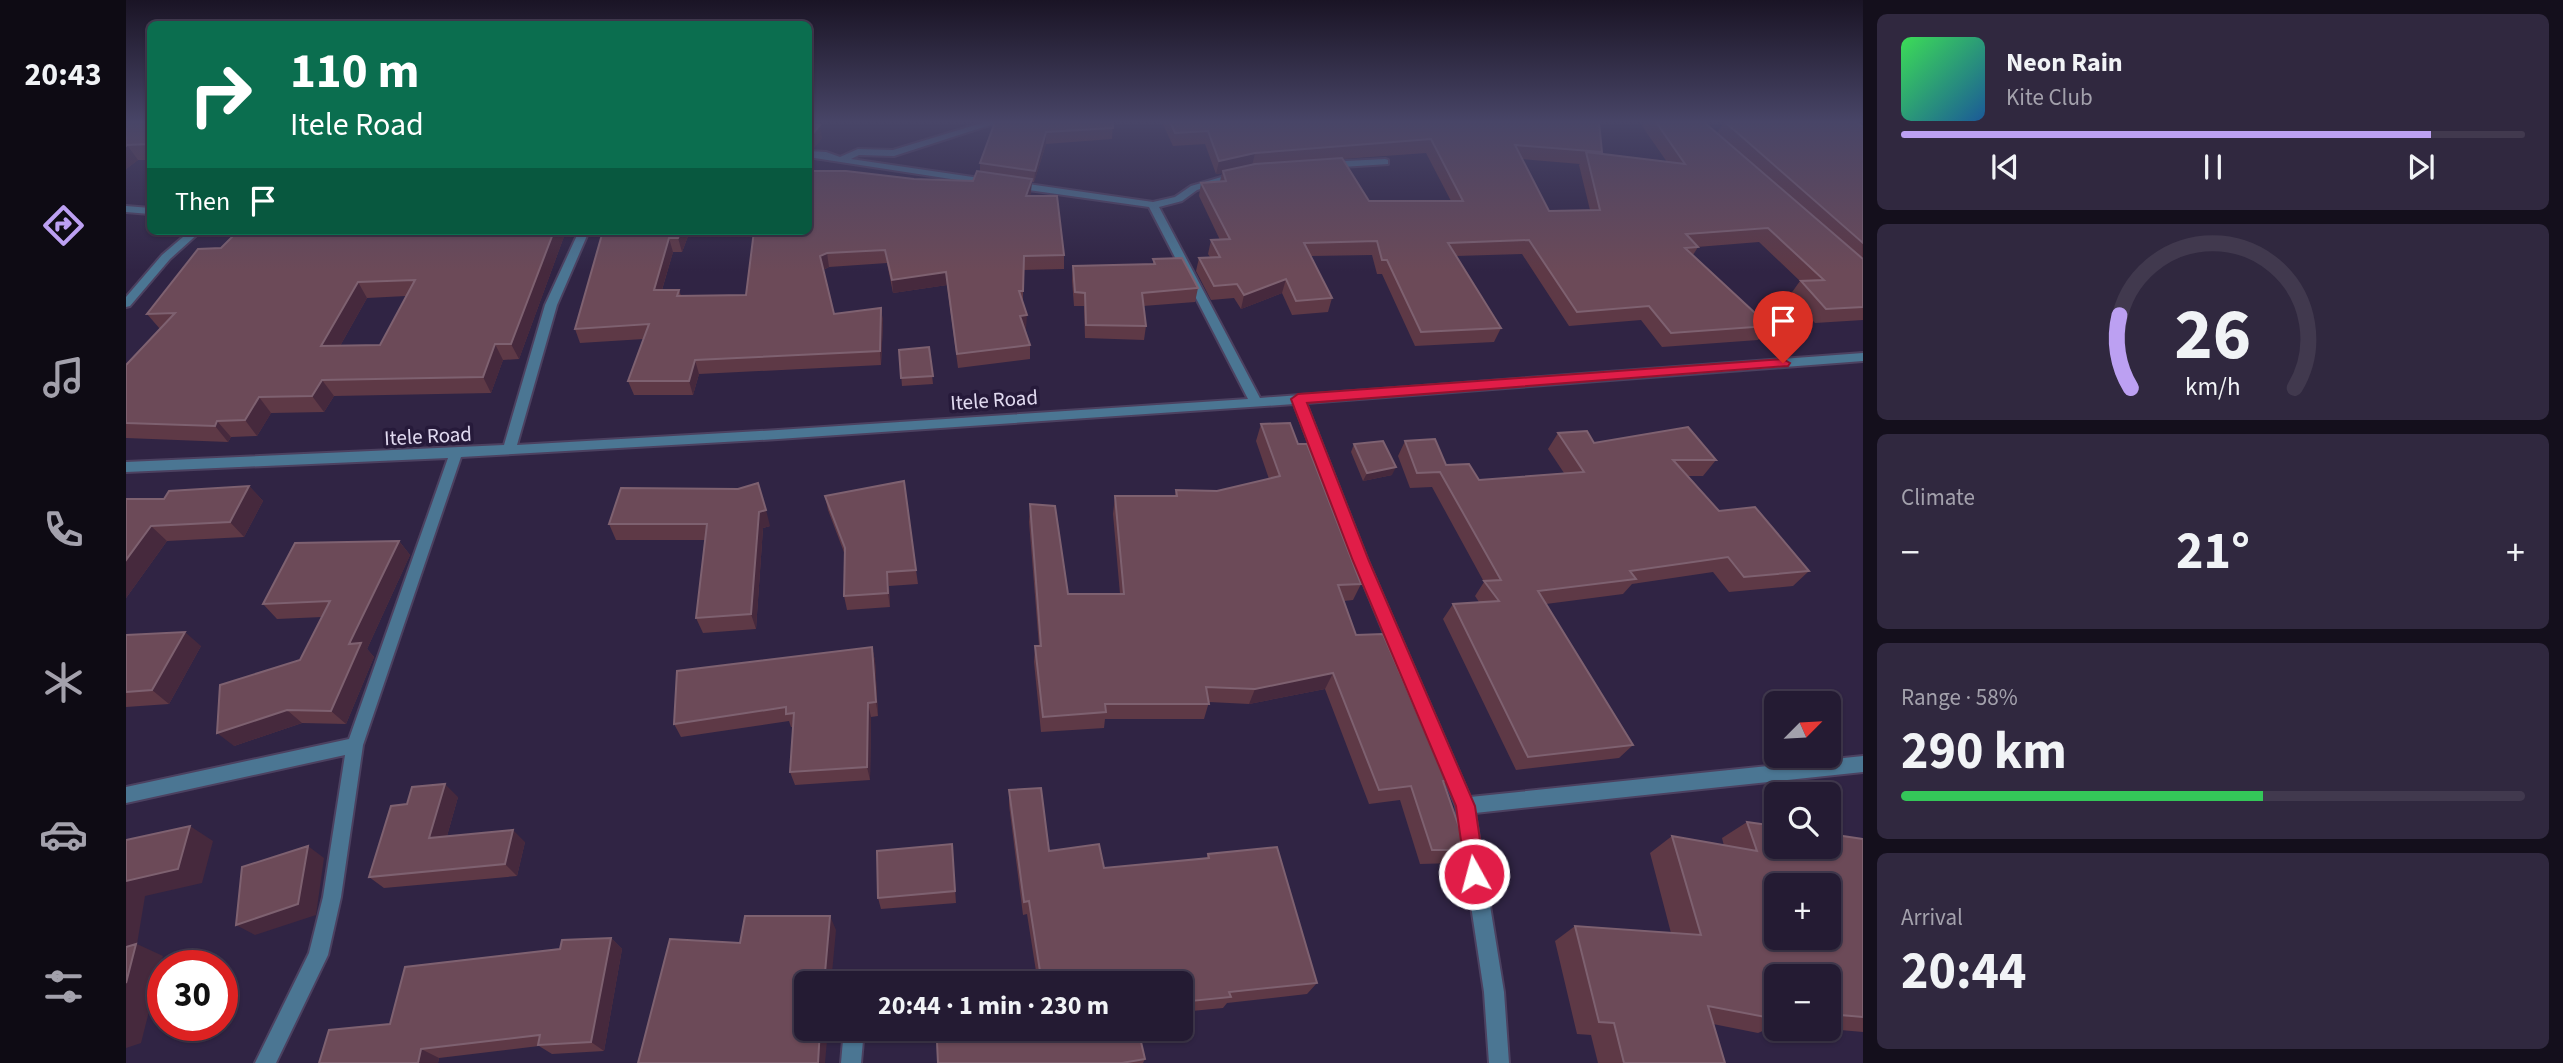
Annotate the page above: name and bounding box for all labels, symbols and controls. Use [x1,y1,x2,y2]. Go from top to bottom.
text: 110 m [290,37,419,107]
text: Neon Rain [2006,44,2123,81]
icon: right [175,49,266,140]
text: 20:43 [24,52,102,98]
text: Kite Club [2006,81,2093,114]
text: Itele Road [290,102,424,148]
icon: previous [1986,148,2024,186]
icon: pause [2194,148,2232,186]
icon: next [2402,148,2440,186]
icon: arrive [244,182,282,220]
text: Then [175,183,230,220]
icon: directions [39,201,88,250]
text: 26 [2175,283,2251,387]
pin [1753,291,1813,363]
icon: arrive [1764,302,1802,340]
icon: music [39,353,88,402]
text: km/h [2185,368,2241,404]
street label: Itele Road [949,382,1039,418]
street label: Itele Road [383,419,473,453]
text: Climate [1901,481,1975,514]
icon: phone [39,505,88,554]
text: 21° [2176,515,2250,589]
text: − [1901,526,1920,580]
text: + [2506,526,2525,580]
icon: climate [39,658,88,707]
text: Range · 58% [1901,681,2018,714]
north arrow [1764,691,1841,768]
map controls [1764,691,1841,1041]
text: 290 km [1901,715,2067,789]
button: search [1764,782,1841,859]
icon: car [39,810,88,859]
position arrow [1437,837,1511,911]
button: + [1764,873,1841,950]
text: Arrival [1901,901,1963,934]
text: 20:44 [1901,935,2026,1009]
speed limit sign: 30 [147,950,238,1041]
icon: filters [39,962,88,1011]
button: − [1764,964,1841,1041]
text: 20:44 · 1 min · 230 m [878,987,1109,1024]

